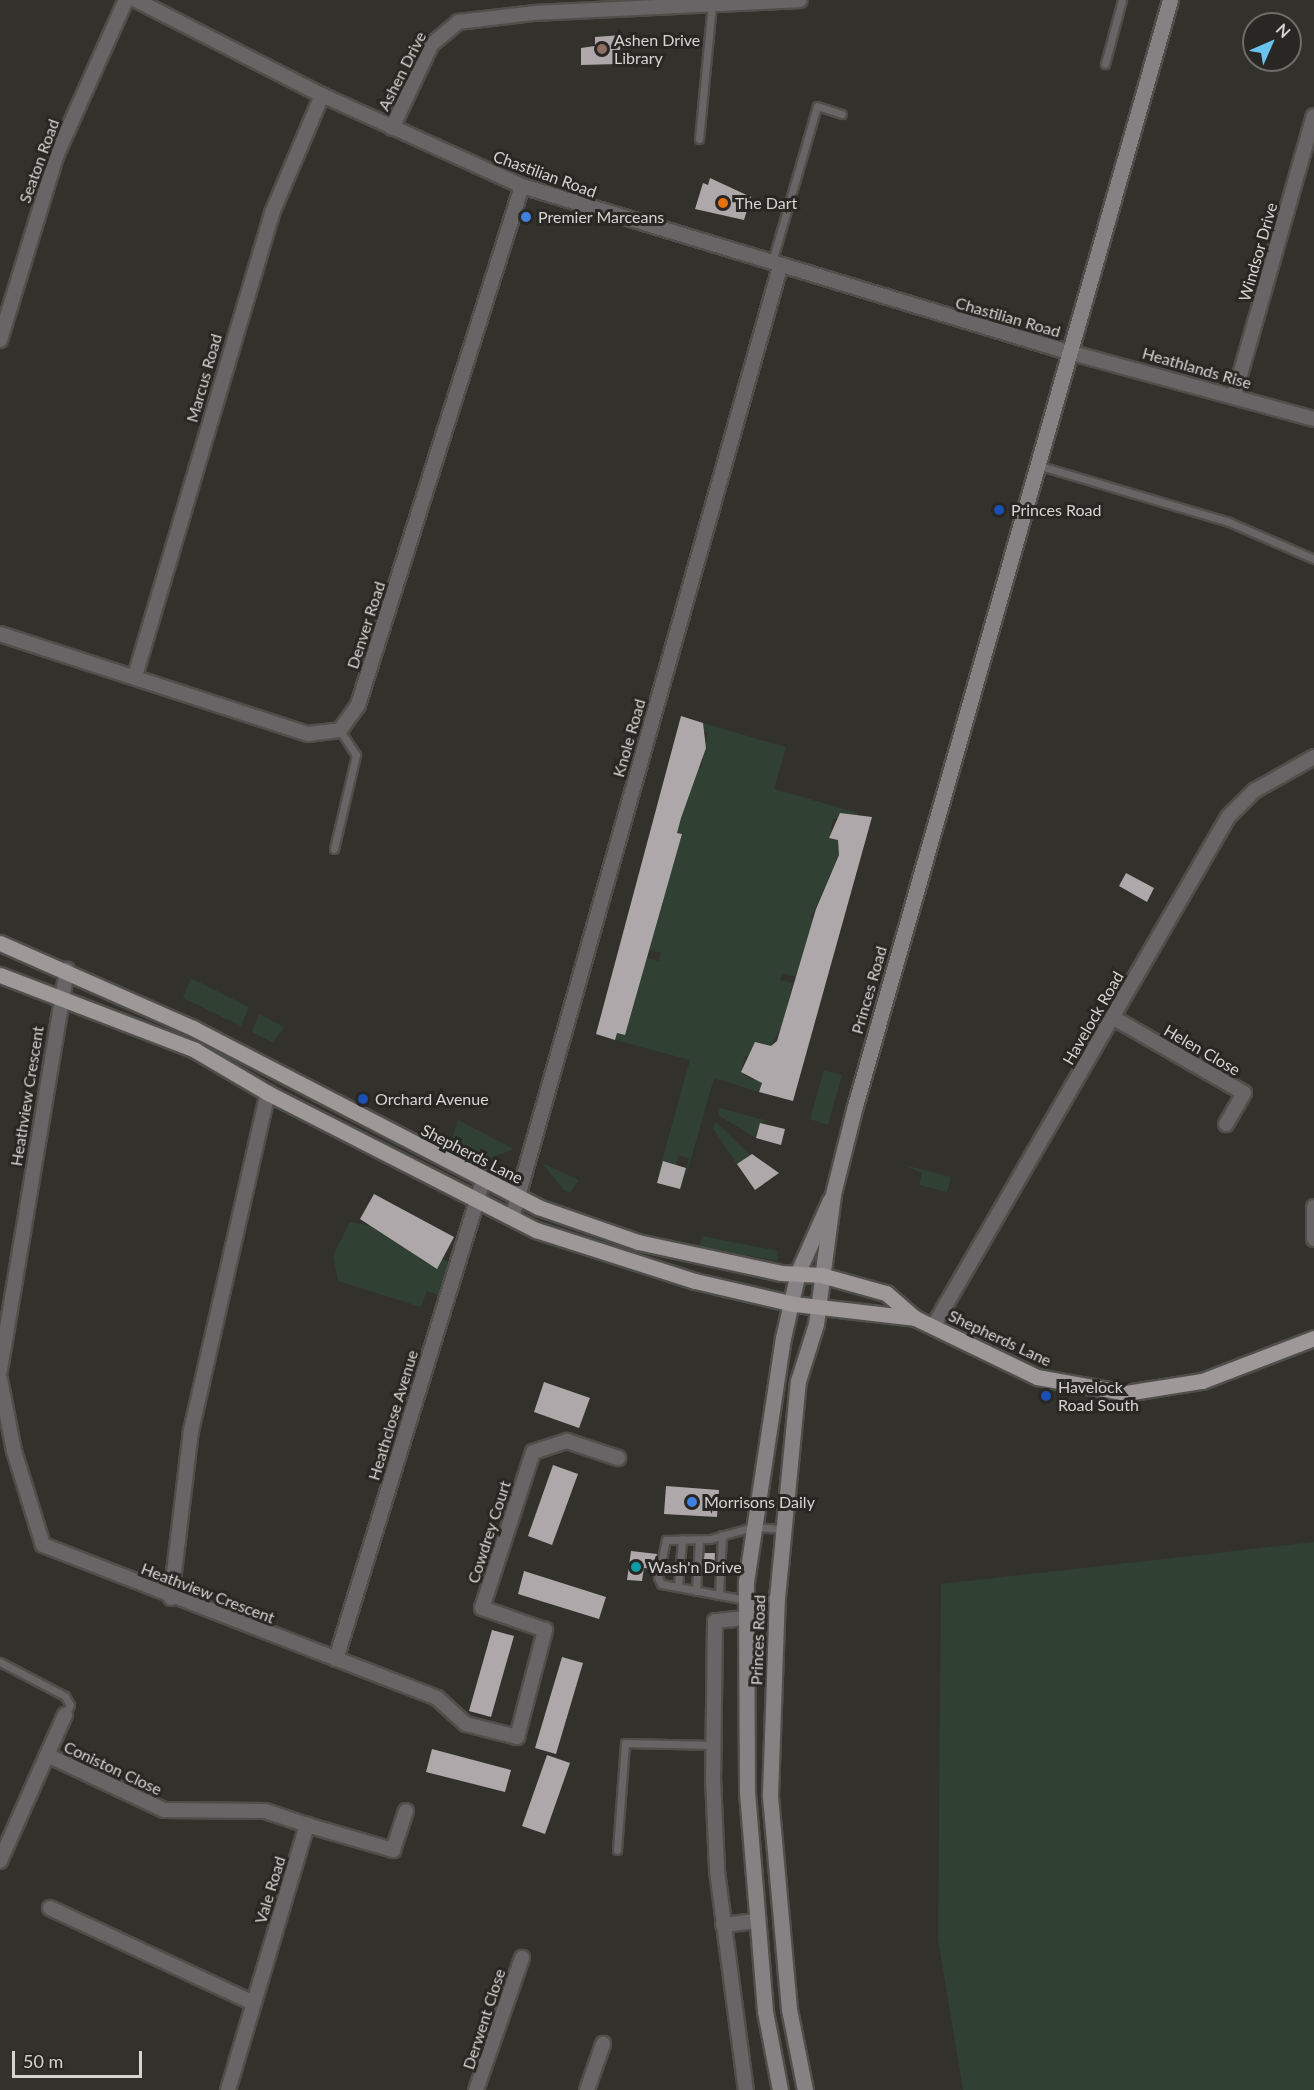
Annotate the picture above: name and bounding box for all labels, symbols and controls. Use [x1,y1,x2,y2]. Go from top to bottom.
north arrow [1242,12,1302,72]
text: N [1273,19,1295,41]
street label: Ashen Drive [374,28,430,114]
place label: Ashen Drive Library [614,30,700,68]
marker: Ashen Drive Library [595,42,609,56]
street label: Seaton Road [15,116,63,206]
street label: Chastilian Road [491,146,599,202]
place label: The Dart [735,193,797,213]
marker: The Dart [716,196,730,210]
street label: Windsor Drive [1235,200,1281,304]
place label: Premier Marceans [538,207,665,227]
marker: Premier Marceans [519,210,533,224]
street label: Chastilian Road [953,293,1063,341]
street label: Marcus Road [182,332,226,424]
street label: Heathlands Rise [1140,343,1254,393]
place label: Princes Road [1011,500,1102,520]
marker: Princes Road [992,503,1006,517]
street label: Denver Road [343,579,389,671]
street label: Knole Road [609,697,649,779]
street label: Princes Road [847,944,891,1036]
street label: Havelock Road [1059,968,1127,1068]
street label: Helen Close [1161,1021,1243,1079]
street label: Heathview Crescent [6,1024,48,1168]
place label: Orchard Avenue [375,1089,489,1109]
marker: Orchard Avenue [356,1092,370,1106]
street label: Shepherds Lane [418,1120,526,1188]
street label: Shepherds Lane [946,1306,1054,1370]
street label: Heathclose Avenue [364,1347,422,1483]
place label: Havelock Road South [1058,1377,1139,1415]
marker: Havelock Road South [1039,1389,1053,1403]
street label: Cowdrey Court [463,1478,515,1586]
place label: Morrisons Daily [704,1492,815,1512]
marker: Morrisons Daily [685,1495,699,1509]
place label: Wash'n Drive [648,1557,742,1577]
street label: Heathview Crescent [138,1559,278,1627]
marker: Wash'n Drive [629,1560,643,1574]
street label: Princes Road [747,1594,769,1686]
street label: Coniston Close [61,1737,165,1799]
street label: Vale Road [251,1854,289,1926]
street label: Derwent Close [459,1966,509,2072]
scale bar [15,2039,146,2077]
text: 50 m [23,2050,63,2072]

